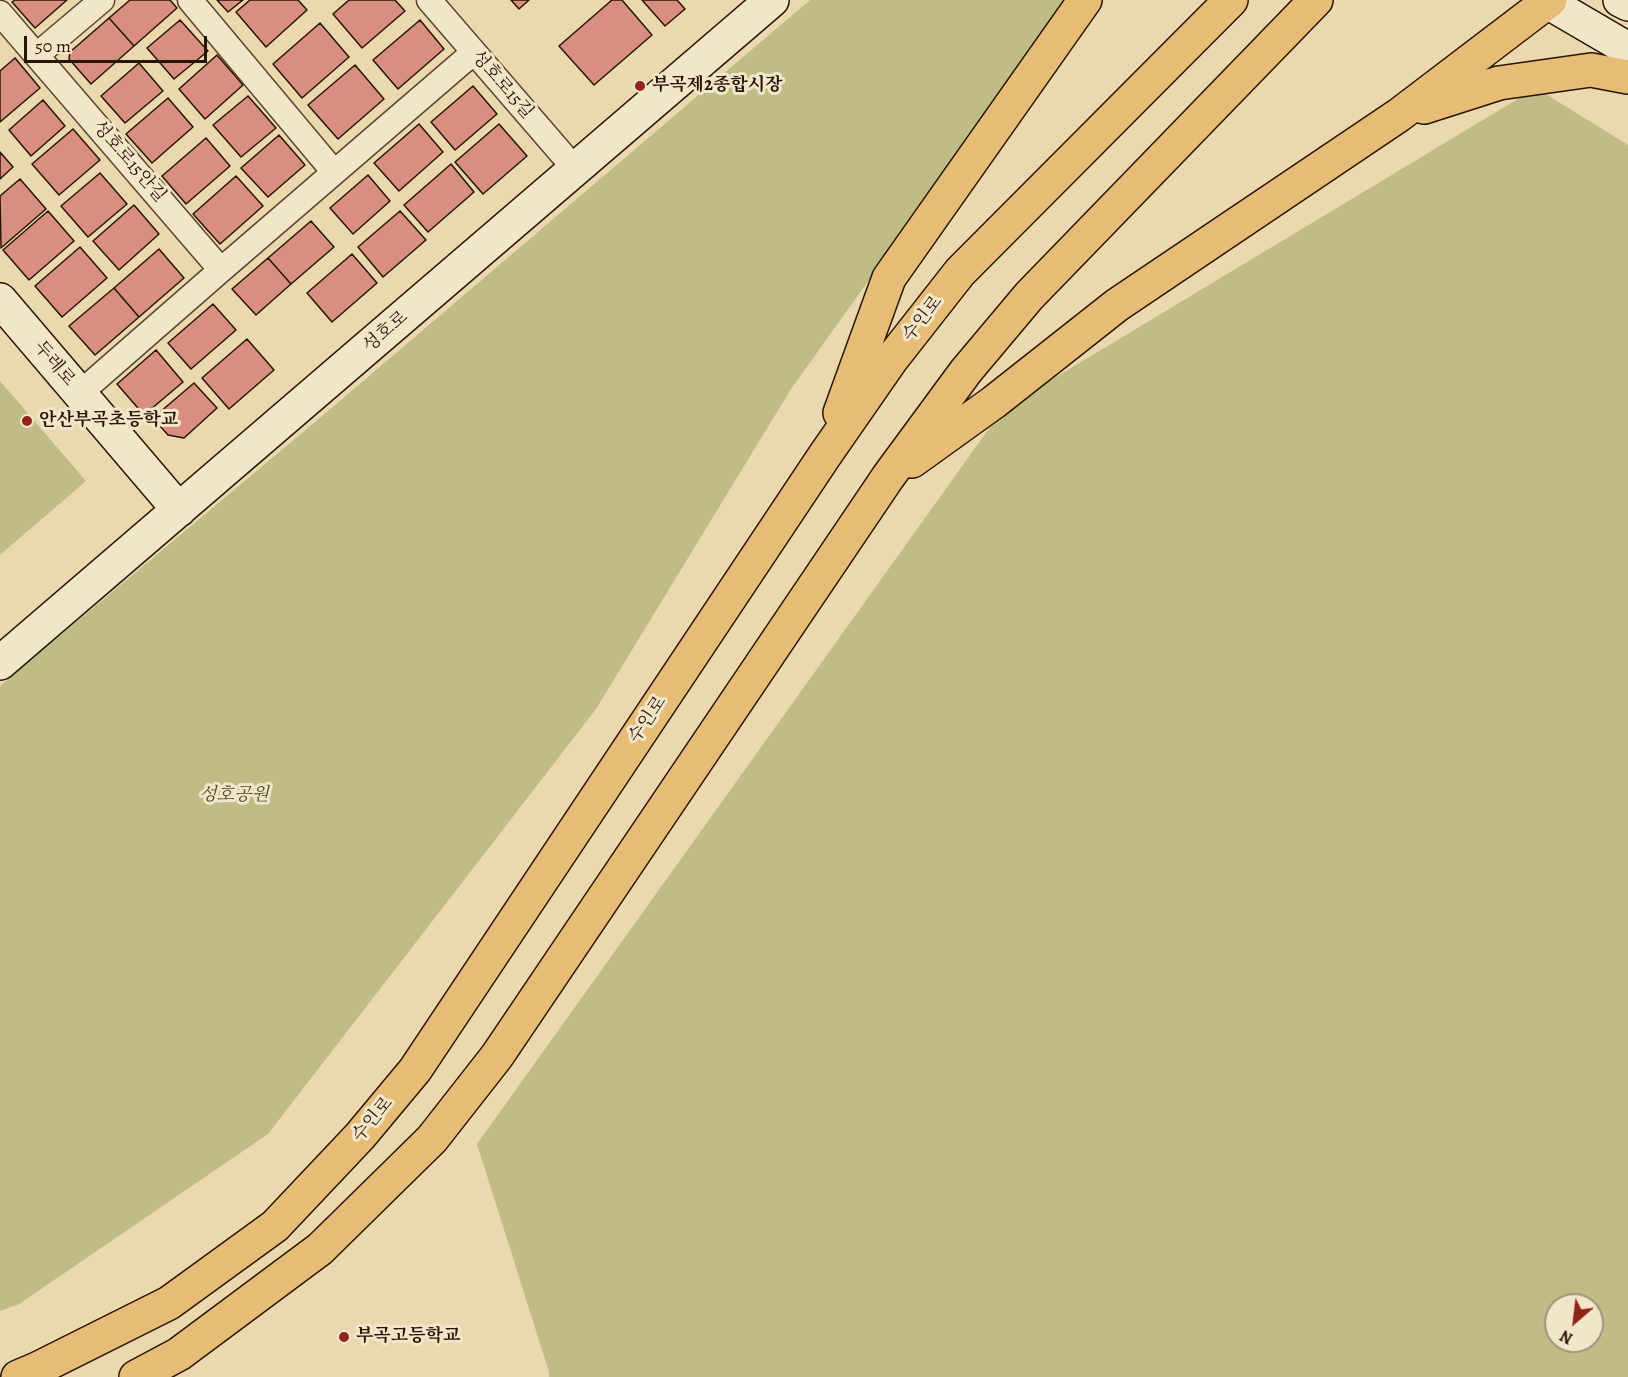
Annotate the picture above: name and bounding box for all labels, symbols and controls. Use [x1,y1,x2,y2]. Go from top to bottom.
scale bar [27,24,210,62]
text: 50 m [35,34,71,58]
street label: 성호로15길 [466,46,538,124]
place label: 부곡제2종합시장 [652,75,782,97]
marker: 부곡제2종합시장 [633,79,647,93]
street label: 성호로15안길 [88,117,170,207]
street label: 수인로 [898,292,948,346]
street label: 성호로 [359,307,413,357]
street label: 두레로 [29,337,79,391]
place label: 안산부곡초등학교 [39,410,178,432]
marker: 안산부곡초등학교 [20,414,34,428]
street label: 수인로 [624,692,672,748]
park label: 성호공원 [199,785,269,807]
street label: 수인로 [348,1093,398,1147]
north arrow [1544,1293,1604,1353]
text: N [1556,1325,1577,1350]
place label: 부곡고등학교 [356,1326,460,1348]
marker: 부곡고등학교 [337,1330,351,1344]

